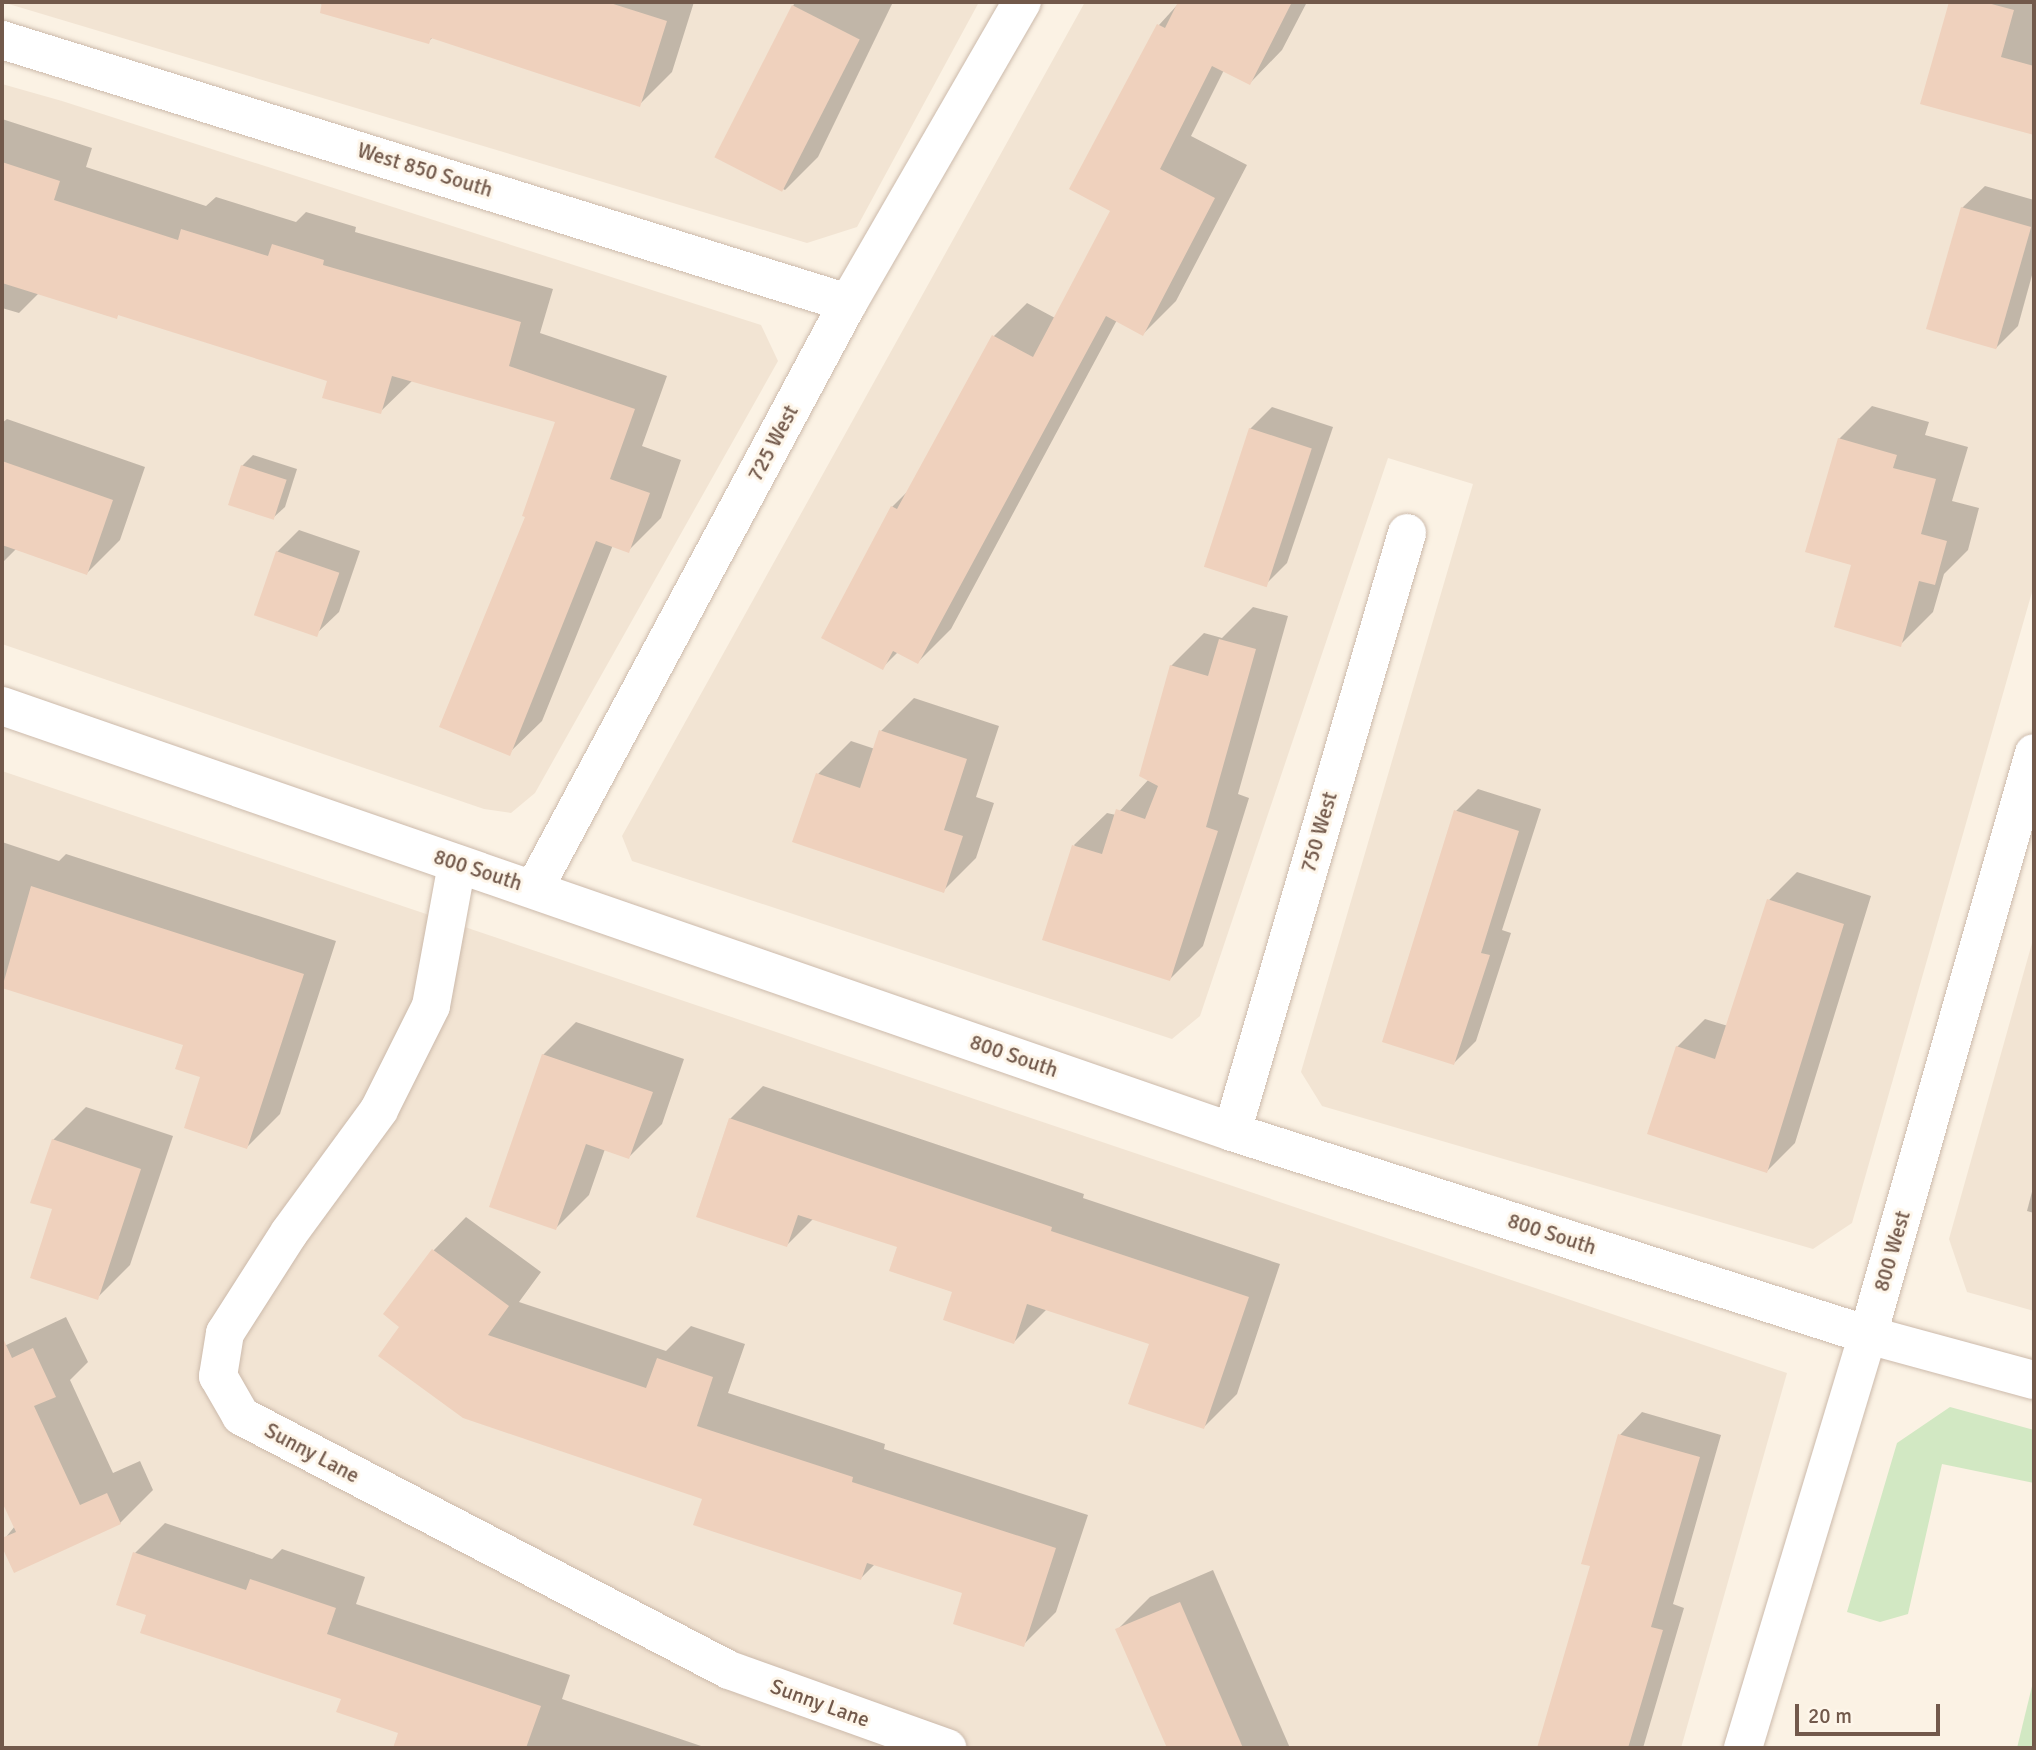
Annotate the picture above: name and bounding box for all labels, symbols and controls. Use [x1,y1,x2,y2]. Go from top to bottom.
street label: West 850 South [354,137,496,203]
street label: 725 West [742,401,804,485]
street label: 750 West [1295,789,1343,875]
street label: 800 South [431,844,525,896]
street label: 800 South [967,1029,1061,1083]
street label: 800 South [1505,1208,1599,1260]
street label: 800 West [1868,1208,1916,1294]
street label: Sunny Lane [260,1418,364,1488]
street label: Sunny Lane [767,1673,873,1733]
scale bar [1798,1690,1943,1734]
text: 20 m [1808,1703,1852,1729]

